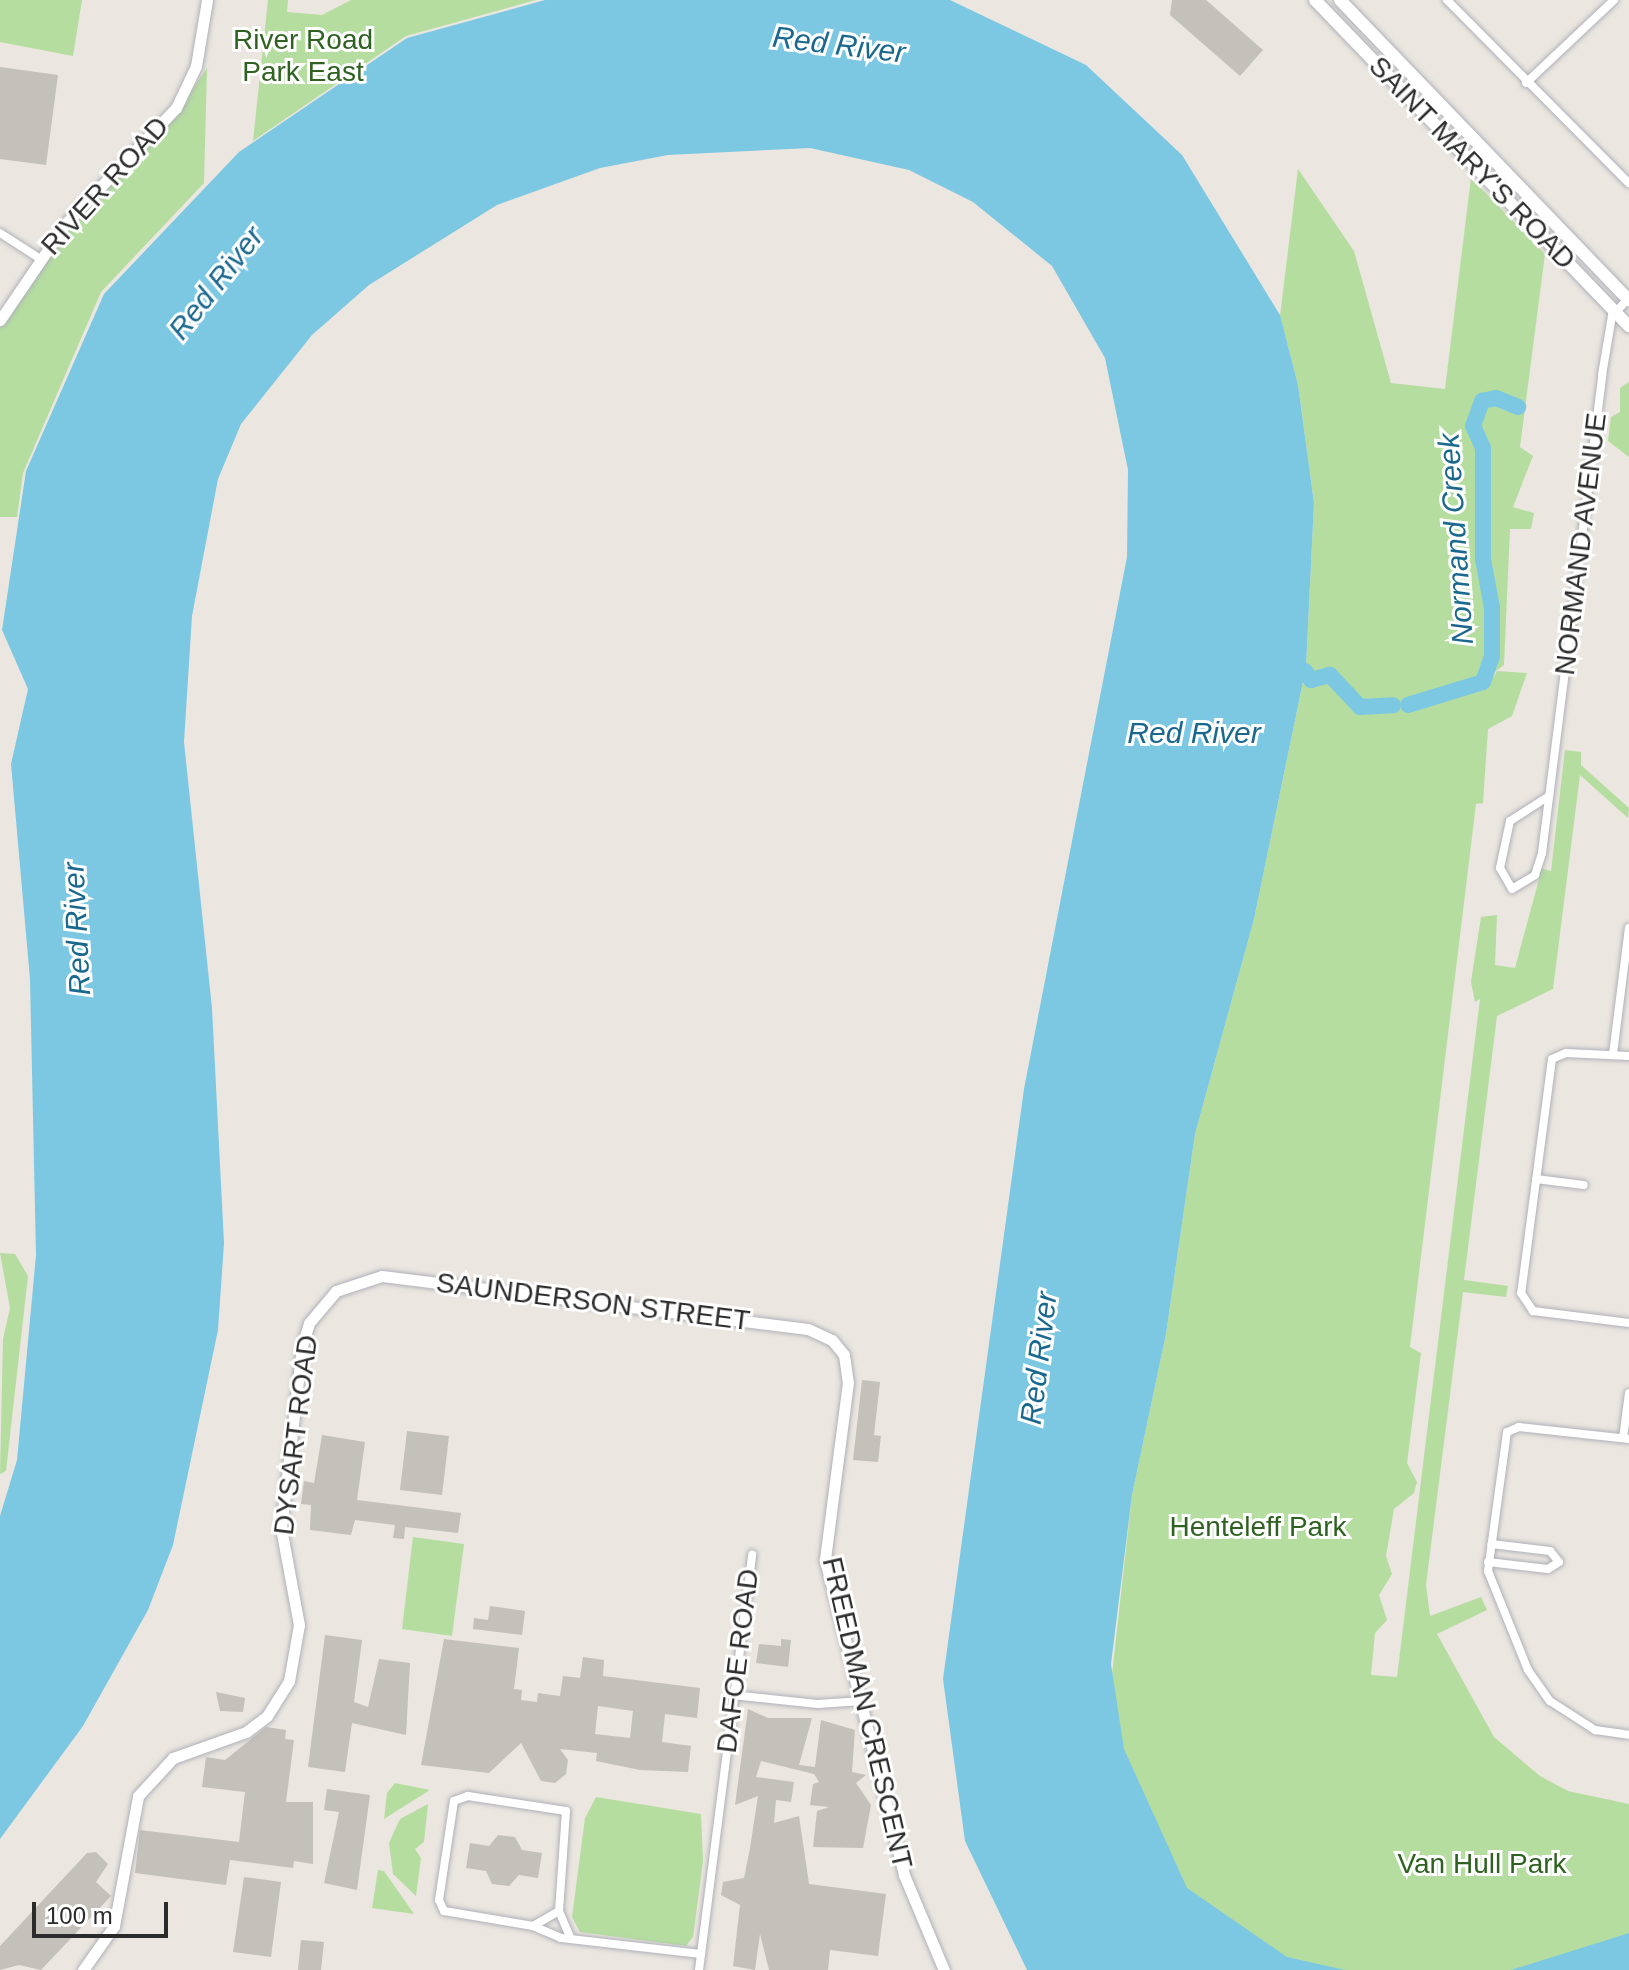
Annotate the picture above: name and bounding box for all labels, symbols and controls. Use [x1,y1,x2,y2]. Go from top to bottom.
water label: Red River [771,19,907,71]
park label: River Road Park East [233,23,373,89]
street label: SAINT MARY'S ROAD [1362,49,1582,277]
street label: RIVER ROAD [34,110,176,262]
water label: Red River [161,219,271,347]
street label: NORMAND AVENUE [1548,410,1614,678]
water label: Normand Creek [1431,432,1481,646]
water label: Red River [1127,715,1261,751]
water label: Red River [56,861,98,997]
street label: SAUNDERSON STREET [434,1266,752,1338]
water label: Red River [1013,1290,1065,1426]
street label: DYSART ROAD [267,1333,325,1537]
park label: Henteleff Park [1170,1510,1346,1544]
street label: FREEDMAN CRESCENT [815,1554,919,1872]
street label: DAFOE ROAD [710,1567,766,1755]
park label: Van Hull Park [1397,1847,1567,1881]
scale bar [36,1886,172,1936]
text: 100 m [46,1902,113,1929]

